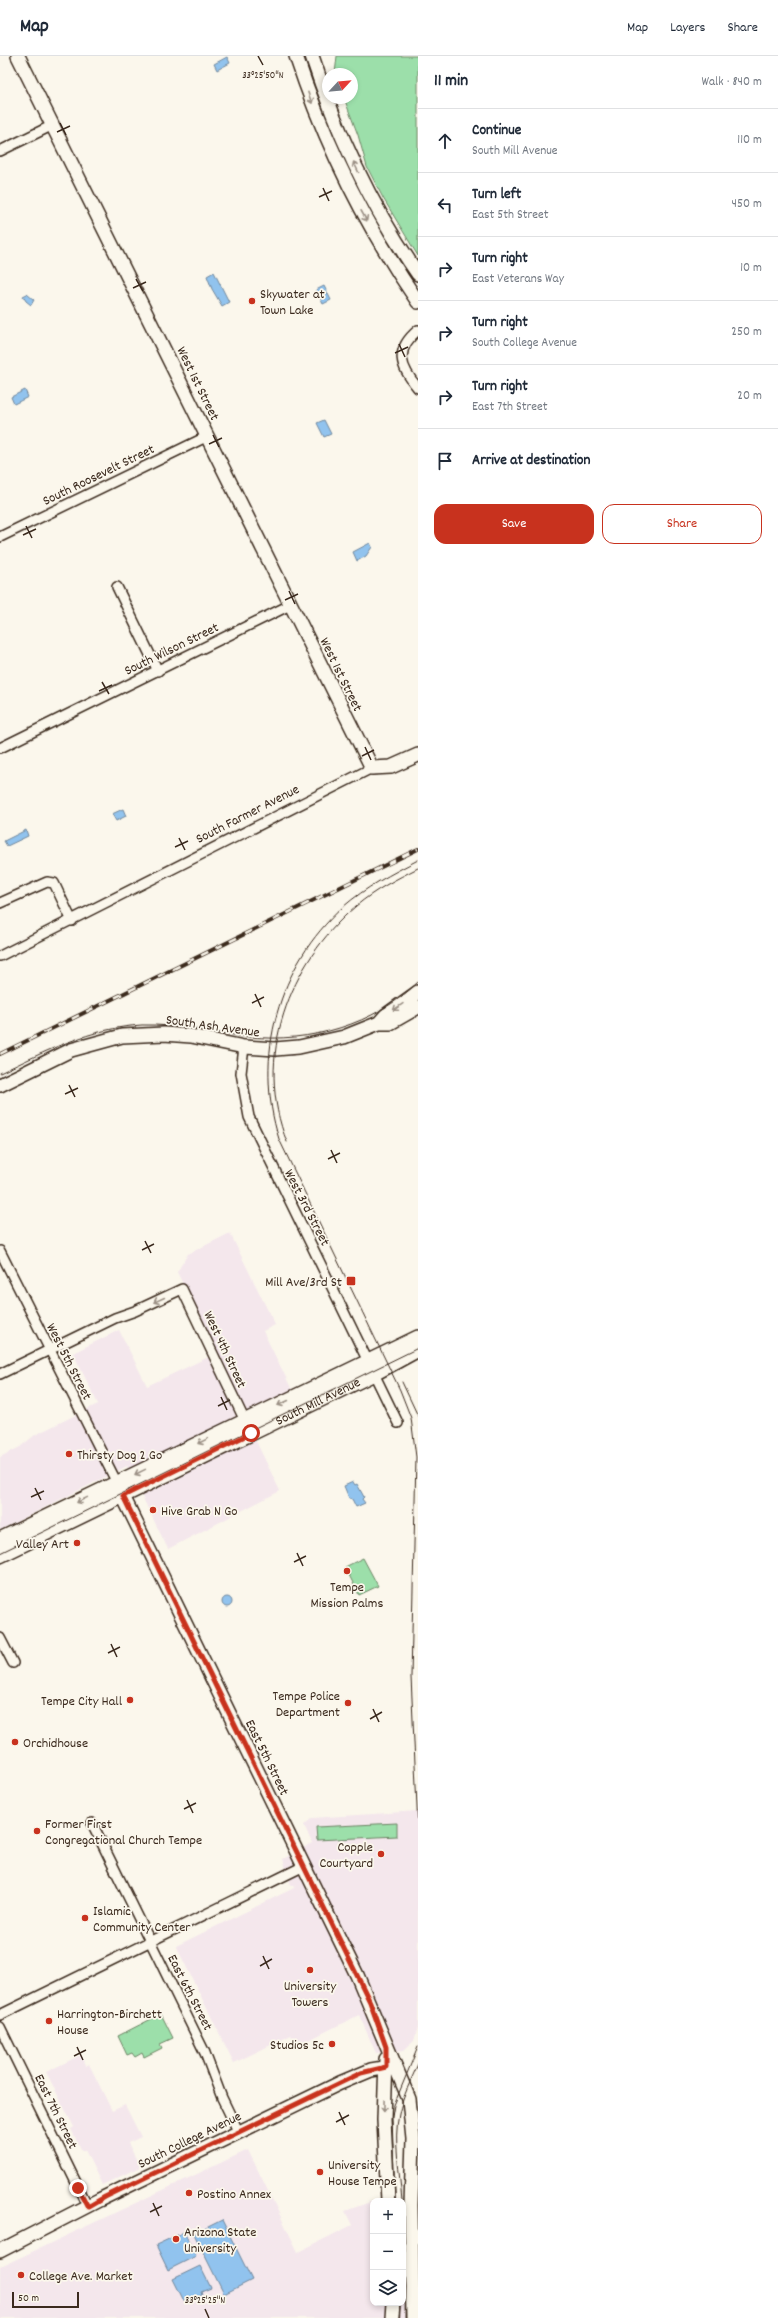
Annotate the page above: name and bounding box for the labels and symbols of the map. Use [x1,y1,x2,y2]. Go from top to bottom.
north arrow [322,68,358,104]
text: 33°25'50"N [242,69,284,83]
one-way arrow [306,91,314,103]
one-way arrow [352,162,359,174]
one-way arrow [360,210,368,222]
place label: Skywater at Town Lake [260,285,325,321]
marker: Skywater at Town Lake [247,296,257,306]
street label: West 1st Street [171,344,224,424]
street label: South Roosevelt Street [40,440,158,512]
street label: South Wilson Street [121,618,223,681]
street label: West 1st Street [314,635,367,715]
street label: South Farmer Avenue [193,780,303,850]
one-way arrow [392,1003,403,1011]
street label: South Ash Avenue [164,1010,261,1043]
street label: West 3rd Street [278,1166,334,1250]
place label: Mill Ave/3rd St [265,1273,342,1293]
marker: Mill Ave/3rd St [345,1275,357,1287]
one-way arrow [153,1297,165,1304]
street label: West 4th Street [198,1308,251,1392]
street label: West 5th Street [40,1320,96,1404]
street label: South Mill Avenue [272,1373,364,1432]
one-way arrow [278,1400,290,1407]
route start [242,1424,260,1442]
one-way arrow [198,1438,210,1445]
place label: Thirsty Dog 2 Go [77,1446,162,1466]
marker: Thirsty Dog 2 Go [64,1449,74,1459]
one-way arrow [134,1469,146,1476]
one-way arrow [76,1497,88,1504]
place label: Hive Grab N Go [161,1502,237,1522]
marker: Hive Grab N Go [148,1505,158,1515]
place label: Valley Art [16,1535,69,1555]
marker: Valley Art [72,1538,82,1548]
marker: Tempe Mission Palms [342,1566,352,1576]
place label: Tempe Mission Palms [311,1578,383,1614]
place label: Tempe Police Department [273,1687,340,1723]
place label: Tempe City Hall [41,1692,123,1712]
marker: Tempe City Hall [125,1695,135,1705]
marker: Tempe Police Department [343,1698,353,1708]
street label: East 5th Street [239,1716,293,1799]
place label: Orchidhouse [23,1734,88,1754]
marker: Orchidhouse [10,1737,20,1747]
place label: Former First Congregational Church Tempe [45,1815,202,1851]
marker: Former First Congregational Church Tempe [32,1826,42,1836]
place label: Copple Courtyard [319,1838,373,1874]
marker: Copple Courtyard [376,1849,386,1859]
place label: Islamic Community Center [93,1902,191,1938]
marker: Islamic Community Center [80,1913,90,1923]
street label: East 6th Street [161,1951,217,2034]
marker: University Towers [305,1965,315,1975]
place label: University Towers [284,1977,336,2013]
place label: Harrington-Birchett House [57,2005,162,2041]
marker: Harrington-Birchett House [44,2016,54,2026]
place label: Studios 5c [270,2036,324,2056]
marker: Studios 5c [327,2039,337,2049]
street label: East 7th Street [28,2071,82,2153]
one-way arrow [380,2099,388,2112]
street label: South College Avenue [135,2107,245,2175]
place label: University House Tempe [328,2156,397,2192]
marker: University House Tempe [315,2167,325,2177]
route end [69,2179,87,2197]
place label: Postino Annex [197,2185,271,2205]
marker: Postino Annex [184,2188,194,2198]
place label: Arizona State University [184,2223,256,2259]
marker: Arizona State University [171,2234,181,2244]
place label: College Ave. Market [29,2267,133,2287]
marker: College Ave. Market [16,2270,26,2280]
scale bar [12,2290,79,2309]
text: 33°25'25"N [185,2294,225,2308]

